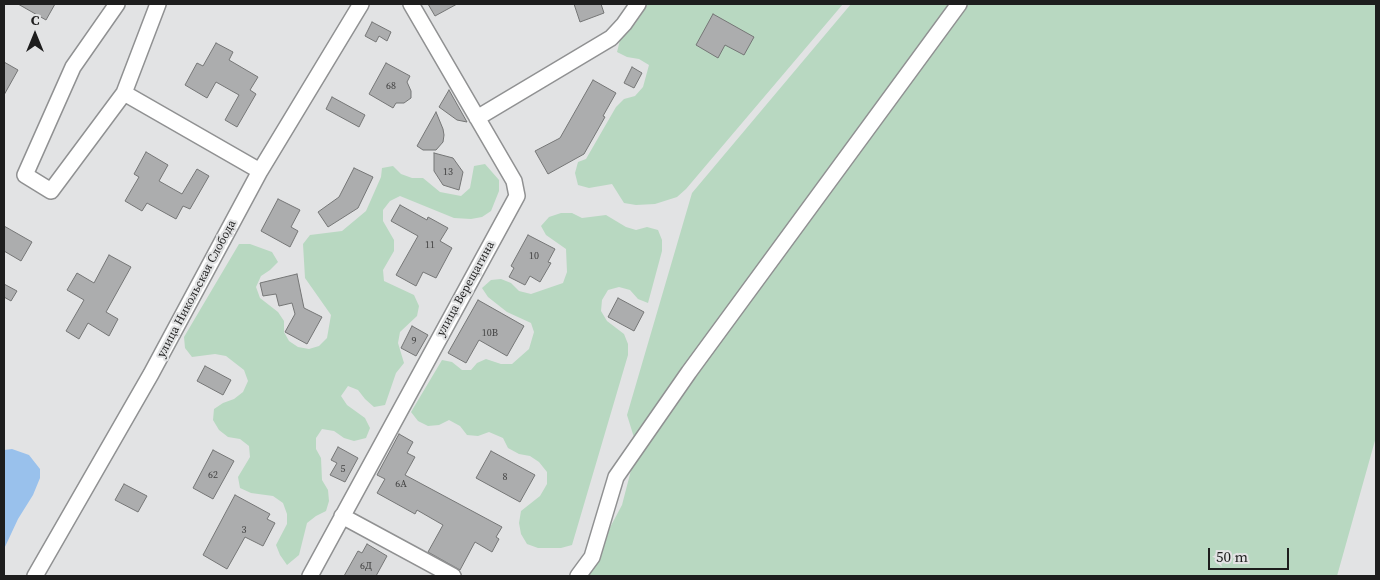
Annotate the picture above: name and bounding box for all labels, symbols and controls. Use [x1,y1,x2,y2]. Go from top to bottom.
north arrow [10,10,60,60]
text: С [31,10,39,30]
house number: 68 [386,80,396,92]
house number: 13 [443,166,453,178]
street label: улица Никольская Слобода [155,218,239,360]
house number: 11 [425,239,435,251]
street label: улица Верещагина [434,239,498,339]
house number: 10 [529,250,539,262]
house number: 10В [482,327,498,339]
house number: 9 [412,335,416,347]
house number: 5 [341,463,345,475]
house number: 62 [208,469,218,481]
house number: 8 [503,471,507,483]
house number: 6А [395,478,407,490]
house number: 3 [242,524,246,536]
scale bar [1210,538,1291,570]
text: 50 m [1216,546,1248,567]
house number: 6Д [360,560,372,572]

